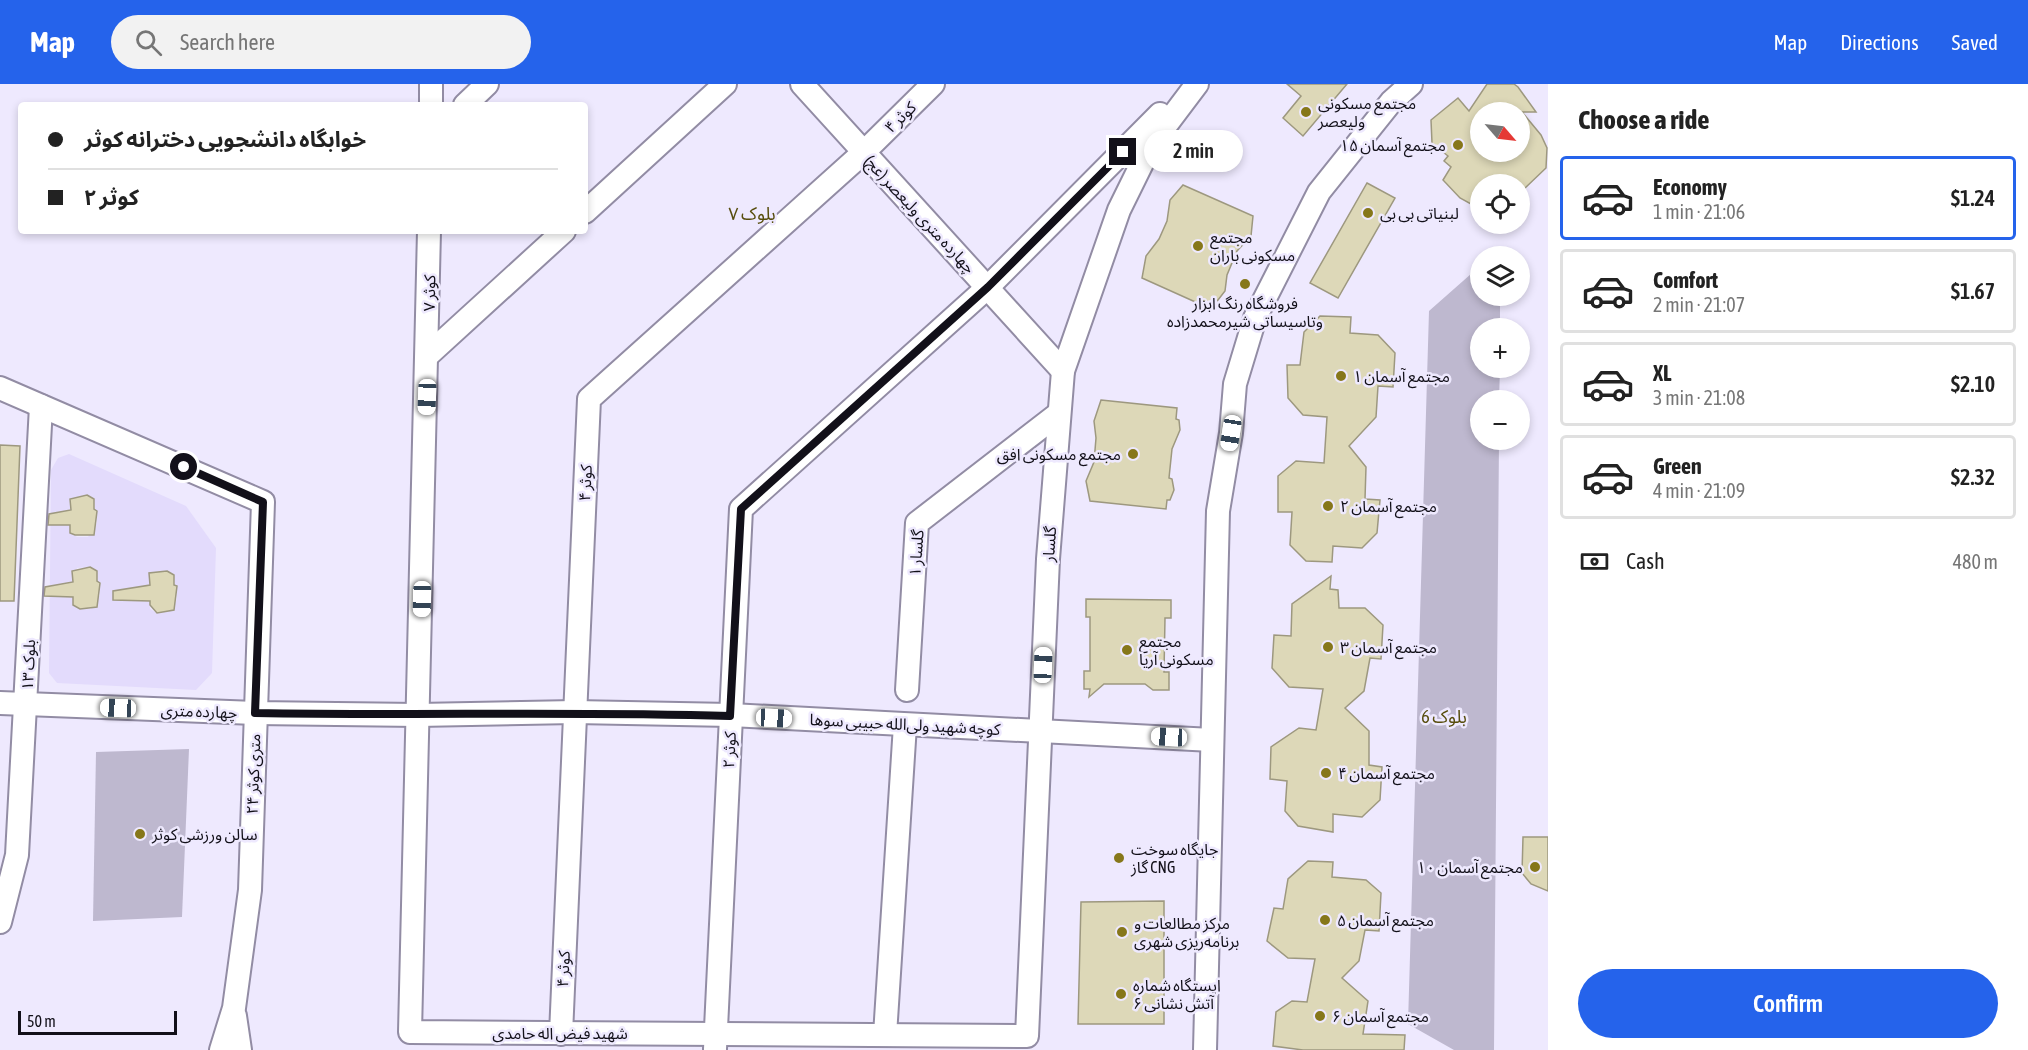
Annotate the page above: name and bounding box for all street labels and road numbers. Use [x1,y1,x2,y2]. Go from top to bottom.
street label: کوثر ۴ [881,98,920,137]
street label: چهارده متری ولیعصر (عج) [858,151,979,279]
street label: کوثر ۷ [420,274,439,311]
street label: کوثر ۴ [575,464,596,502]
street label: گلسار [1039,525,1060,563]
street label: گلسار ۱ [905,529,928,577]
street label: بلوک ۱۳ [18,639,39,691]
street label: چهارده متری [160,701,238,723]
street label: کوچه شهید ولی‌الله حبیبی سوها [809,710,1001,740]
street label: کوثر ۲ [719,731,740,769]
street label: ۲۴ متری کوثر [243,733,264,815]
street label: کوثر ۴ [553,950,574,988]
street label: شهید فیض اله حامدی [492,1024,628,1043]

